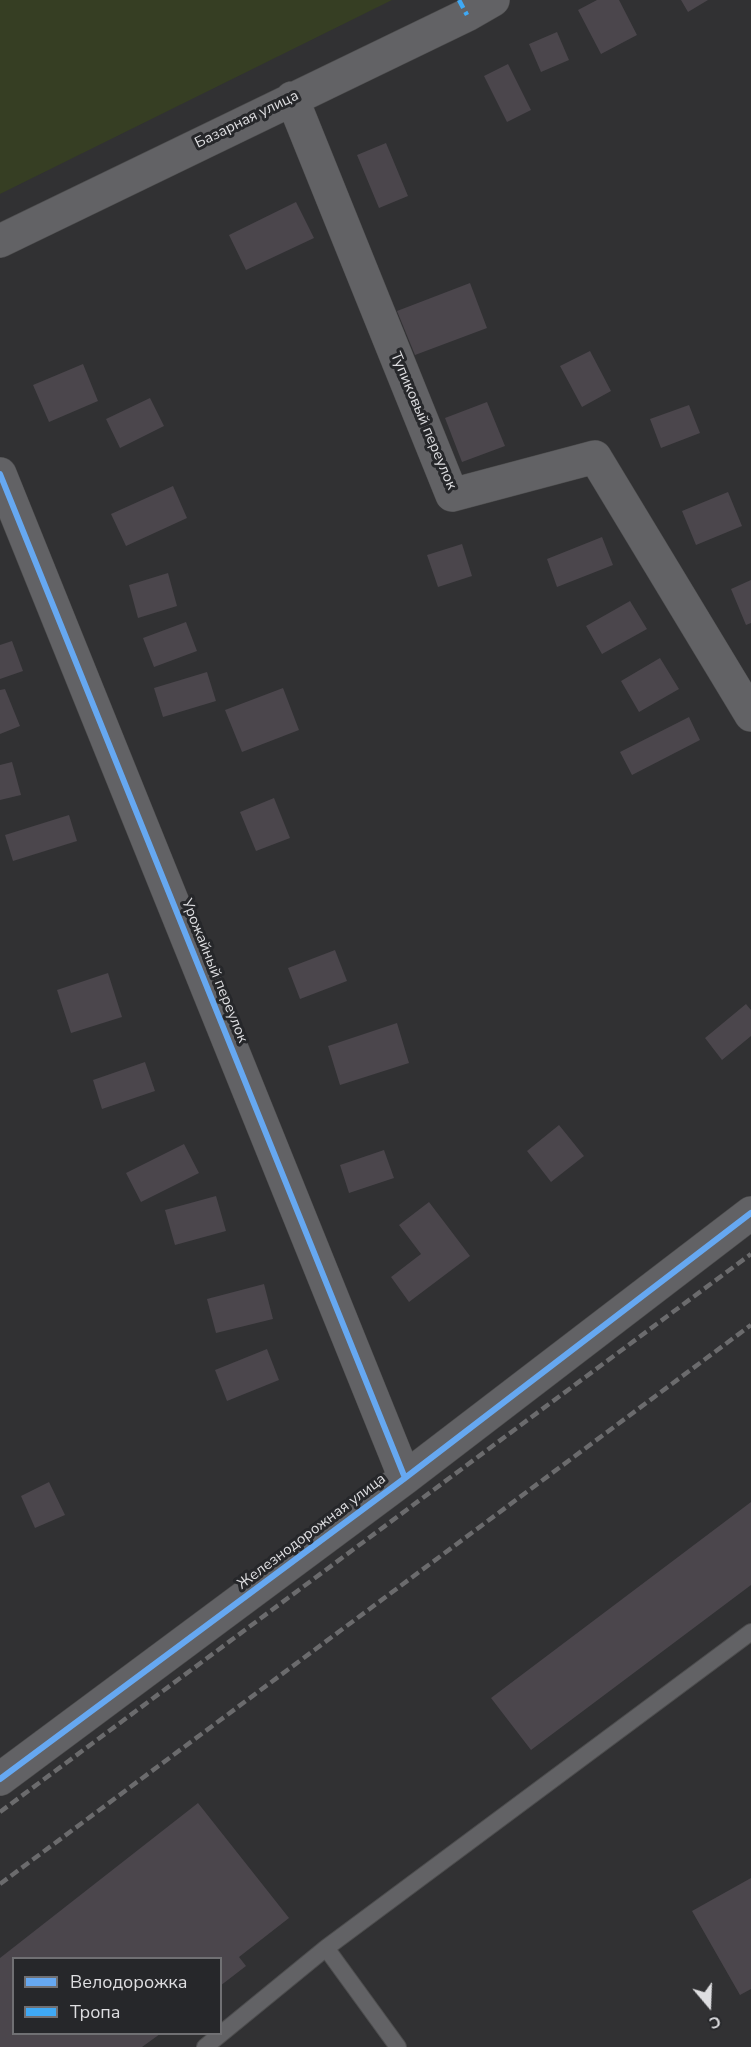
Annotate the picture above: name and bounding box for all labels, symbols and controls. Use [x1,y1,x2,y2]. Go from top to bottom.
street label: Базарная улица [192,87,302,153]
street label: Тупиковый переулок [386,350,460,492]
street label: Урожайный переулок [177,896,251,1046]
street label: Железнодорожная улица [234,1470,390,1594]
legend [12,1957,222,2035]
text: Велодорожка [70,1970,187,1994]
north arrow [679,1975,739,2035]
text: Тропа [70,2000,121,2024]
text: С [706,2010,724,2034]

